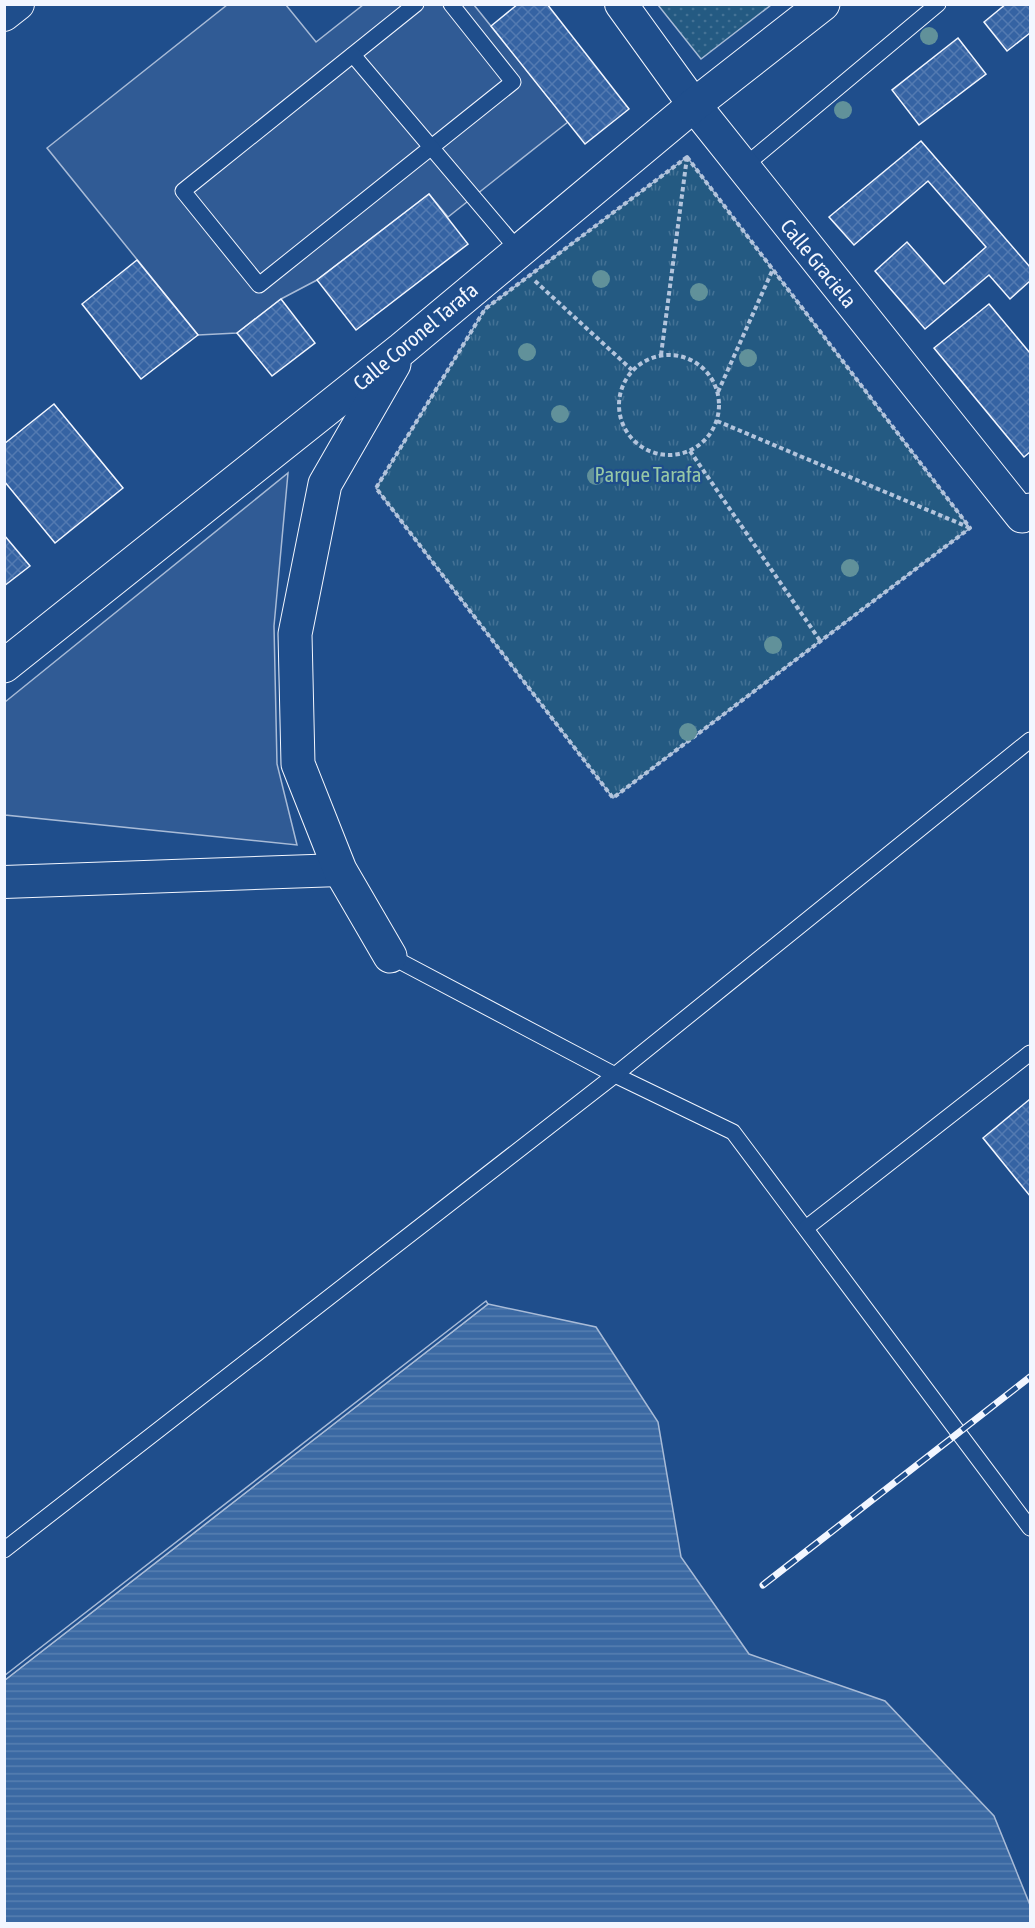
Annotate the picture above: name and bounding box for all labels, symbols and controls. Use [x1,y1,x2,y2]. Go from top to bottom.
street label: Calle Graciela [776,214,862,312]
street label: Calle Coronel Tarafa [348,277,482,395]
park label: Parque Tarafa [595,462,701,486]

